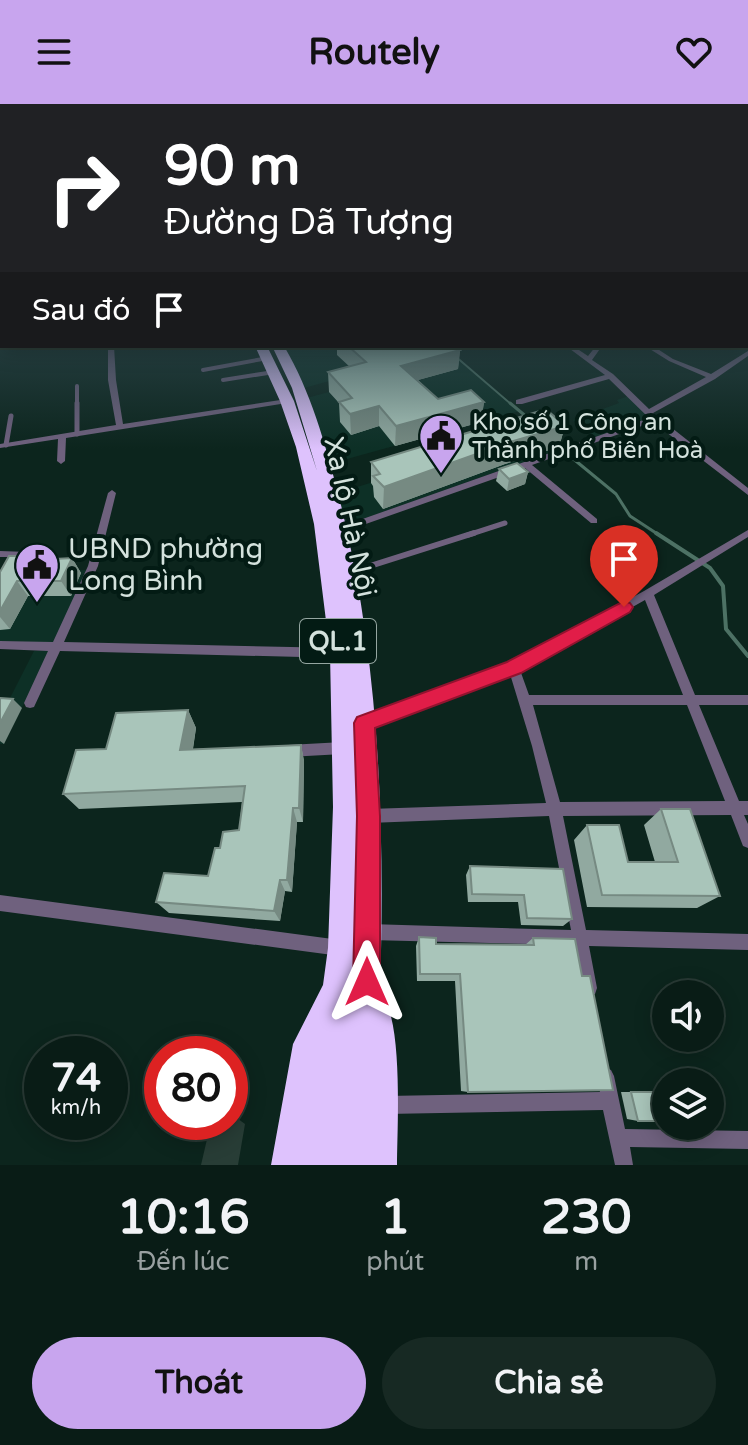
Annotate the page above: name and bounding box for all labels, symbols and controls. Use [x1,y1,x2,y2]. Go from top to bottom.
icon: menu [32,30,76,74]
icon: heart [672,30,716,74]
text: Routely [308,31,440,74]
text: 90 m [164,133,300,200]
icon: right [32,136,136,240]
text: Đường Dã Tượng [164,201,454,244]
icon: arrive [147,288,191,332]
text: Sau đó [32,292,131,329]
place label: Kho số 1 Công an Thành phố Biên Hoà [472,408,703,465]
public building icon: Kho số 1 Công an Thành phố Biên Hoà [417,412,465,475]
street label: Xa lộ Hà Nội [316,434,384,600]
pin [590,525,658,607]
place label: UBND phường Long Bình [68,532,263,598]
icon: arrive [602,537,646,581]
public building icon: UBND phường Long Bình [13,541,61,604]
road number: QL.1 [300,619,376,663]
position arrow [325,940,409,1024]
map controls [652,980,724,1140]
button: sound [652,980,724,1052]
speed limit sign: 80 [144,1036,248,1140]
text: 74 [51,1054,101,1102]
button: layers [652,1068,724,1140]
text: km/h [51,1096,101,1120]
text: 10:16 [117,1189,250,1247]
text: 1 [380,1189,410,1247]
text: 230 [541,1189,631,1247]
text: Đến lúc [137,1246,229,1277]
text: phút [366,1246,424,1277]
text: m [574,1246,598,1277]
button: Thoát [32,1337,366,1429]
button: Chia sẻ [382,1337,716,1429]

